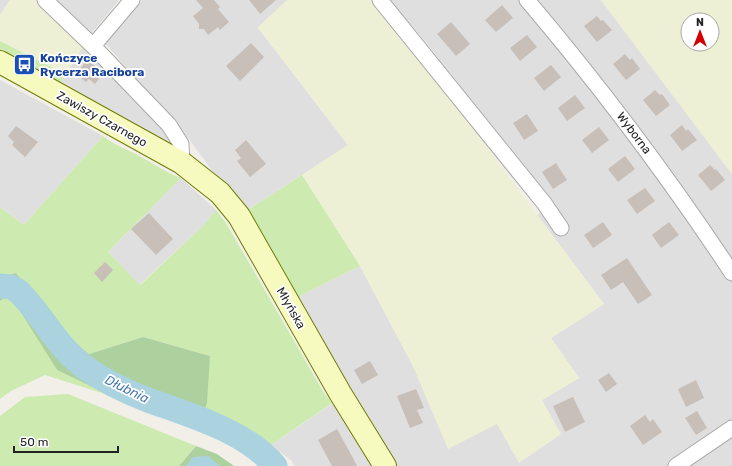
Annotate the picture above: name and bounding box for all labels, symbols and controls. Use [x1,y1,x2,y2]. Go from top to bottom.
north arrow [680,12,720,52]
text: N [696,16,704,29]
place label: Kończyce Rycerza Racibora [40,51,144,79]
bus stop icon: Kończyce Rycerza Racibora [12,52,38,78]
street label: Zawiszy Czarnego [54,88,150,150]
street label: Wyborna [614,109,654,157]
street label: Młyńska [274,285,308,331]
water label: Dłubnia [103,372,152,406]
scale bar [14,428,118,454]
text: 50 m [20,435,48,449]

